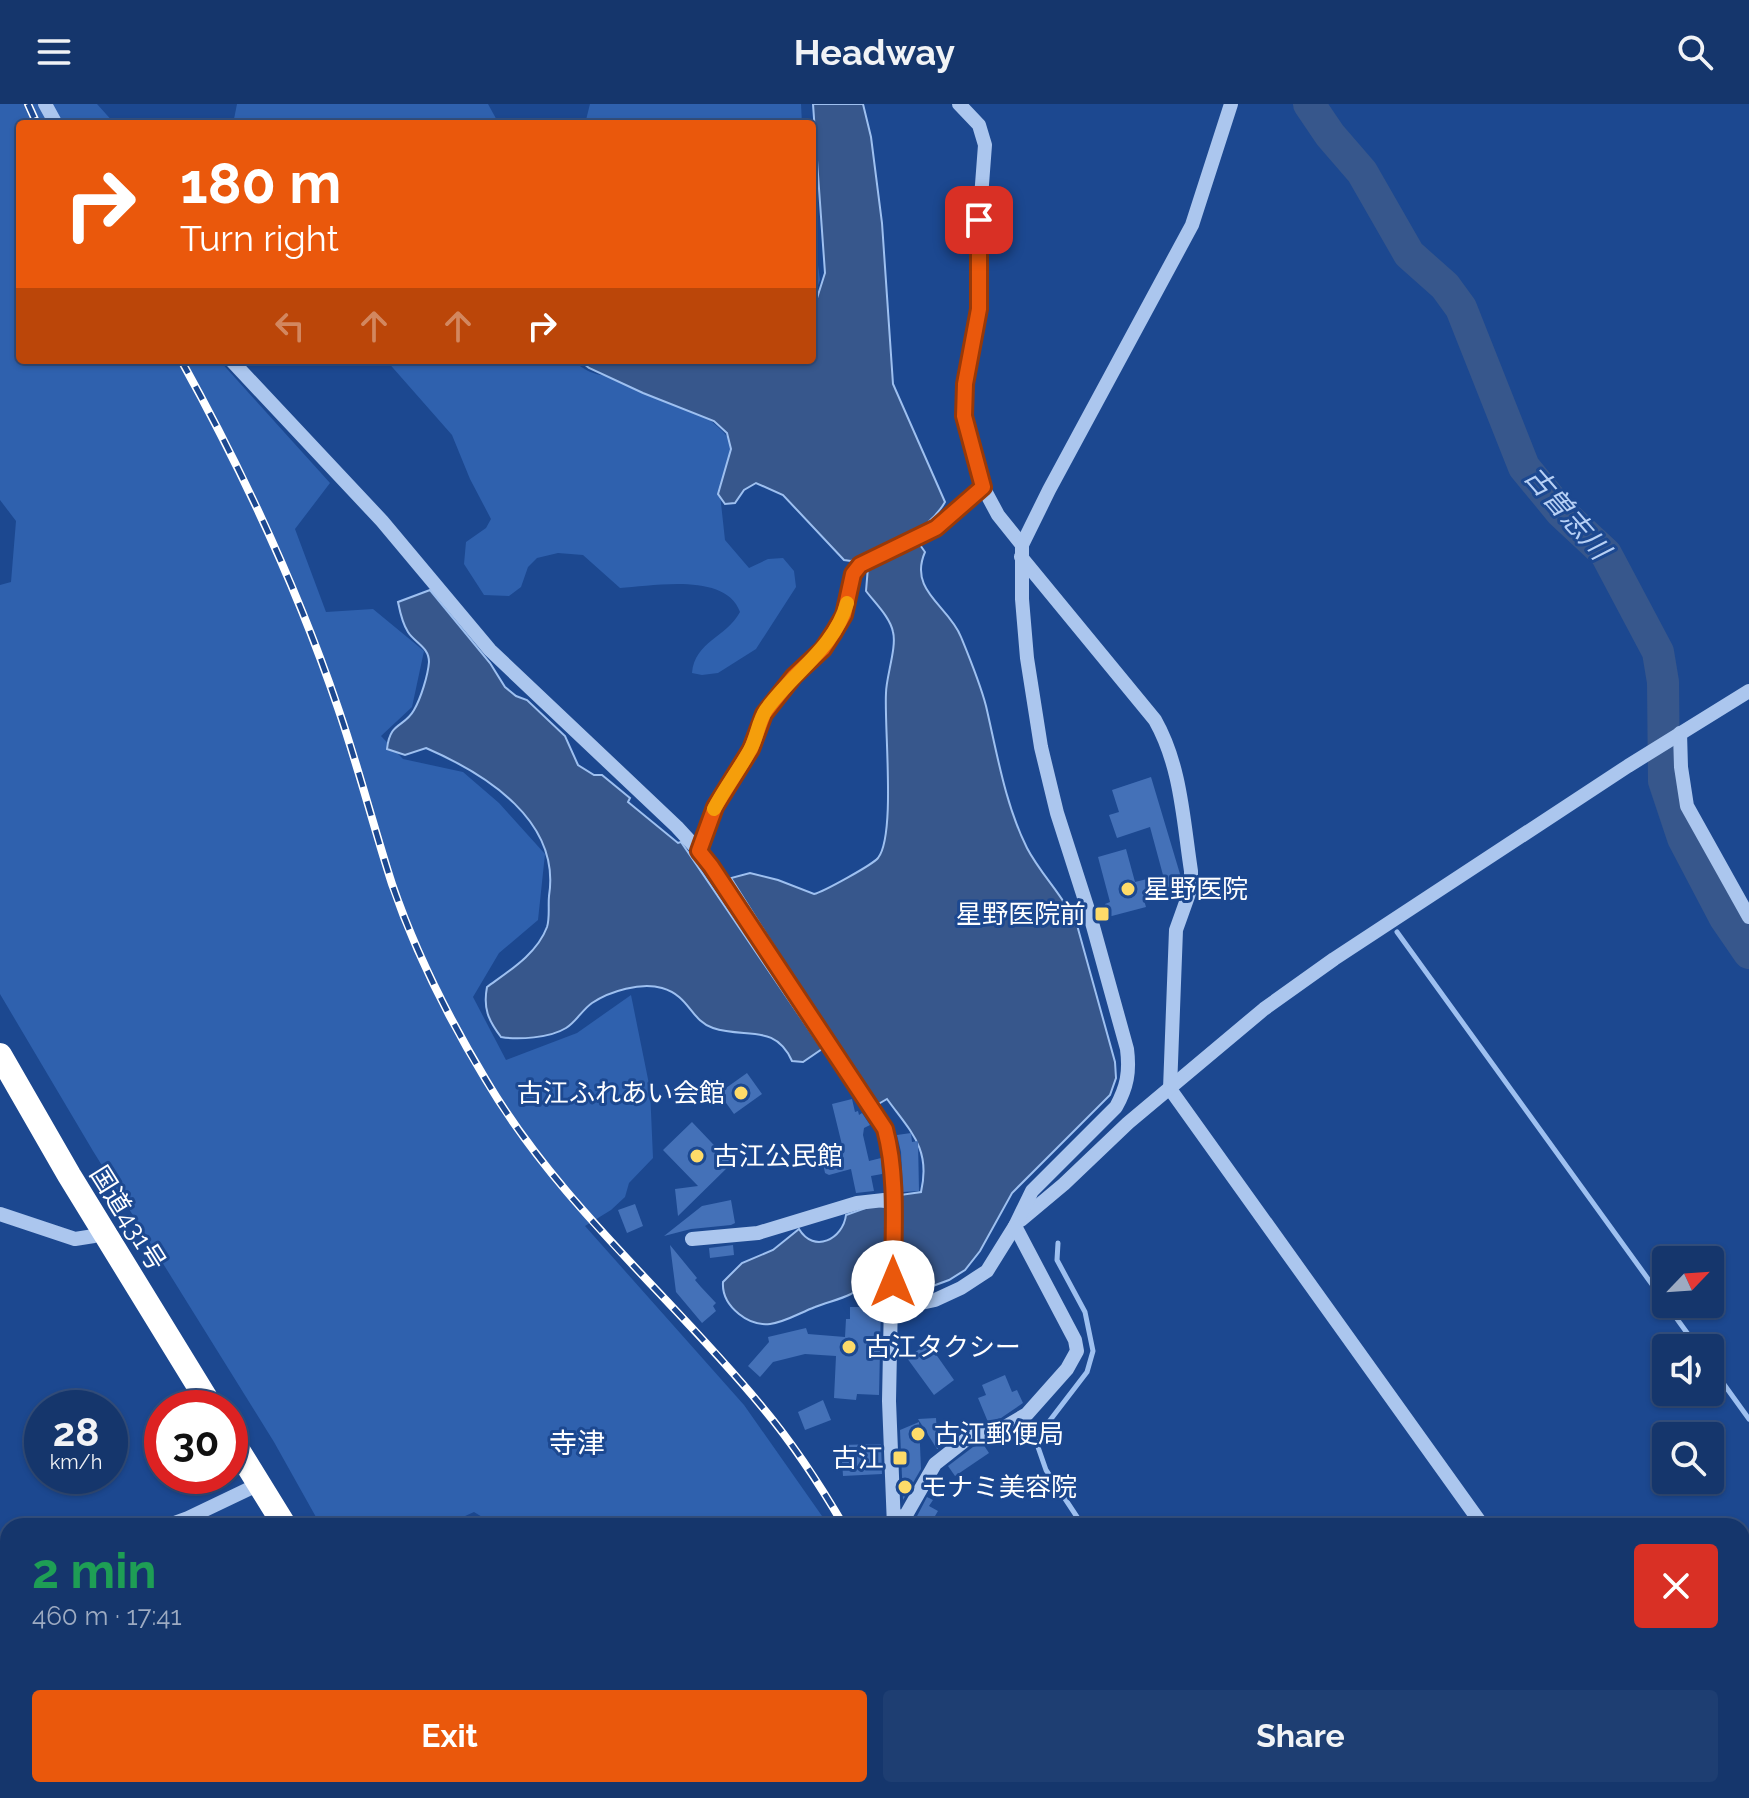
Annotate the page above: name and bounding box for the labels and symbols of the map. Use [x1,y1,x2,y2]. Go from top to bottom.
pin [945,186,1013,254]
water label: 古曽志川 [1518,460,1618,568]
place label: 星野医院 [1144,874,1248,904]
marker: 星野医院 [1119,880,1137,898]
place label: 星野医院前 [956,899,1086,929]
marker: 星野医院前 [1093,905,1111,923]
place label: 古江ふれあい会館 [517,1078,725,1108]
marker: 古江ふれあい会館 [732,1084,750,1102]
place label: 古江公民館 [713,1141,843,1171]
marker: 古江公民館 [688,1147,706,1165]
street label: 国道431号 [84,1160,172,1276]
position arrow [851,1240,935,1324]
north arrow [1652,1246,1724,1318]
place label: 古江タクシー [865,1332,1021,1362]
marker: 古江タクシー [840,1338,858,1356]
speed limit sign: 30 [144,1390,248,1494]
place label: 古江郵便局 [934,1419,1064,1449]
marker: 古江郵便局 [909,1425,927,1443]
district label: 寺津 [549,1427,605,1460]
place label: 古江 [832,1443,884,1473]
marker: 古江 [891,1449,909,1467]
place label: モナミ美容院 [921,1472,1077,1502]
marker: モナミ美容院 [896,1478,914,1496]

